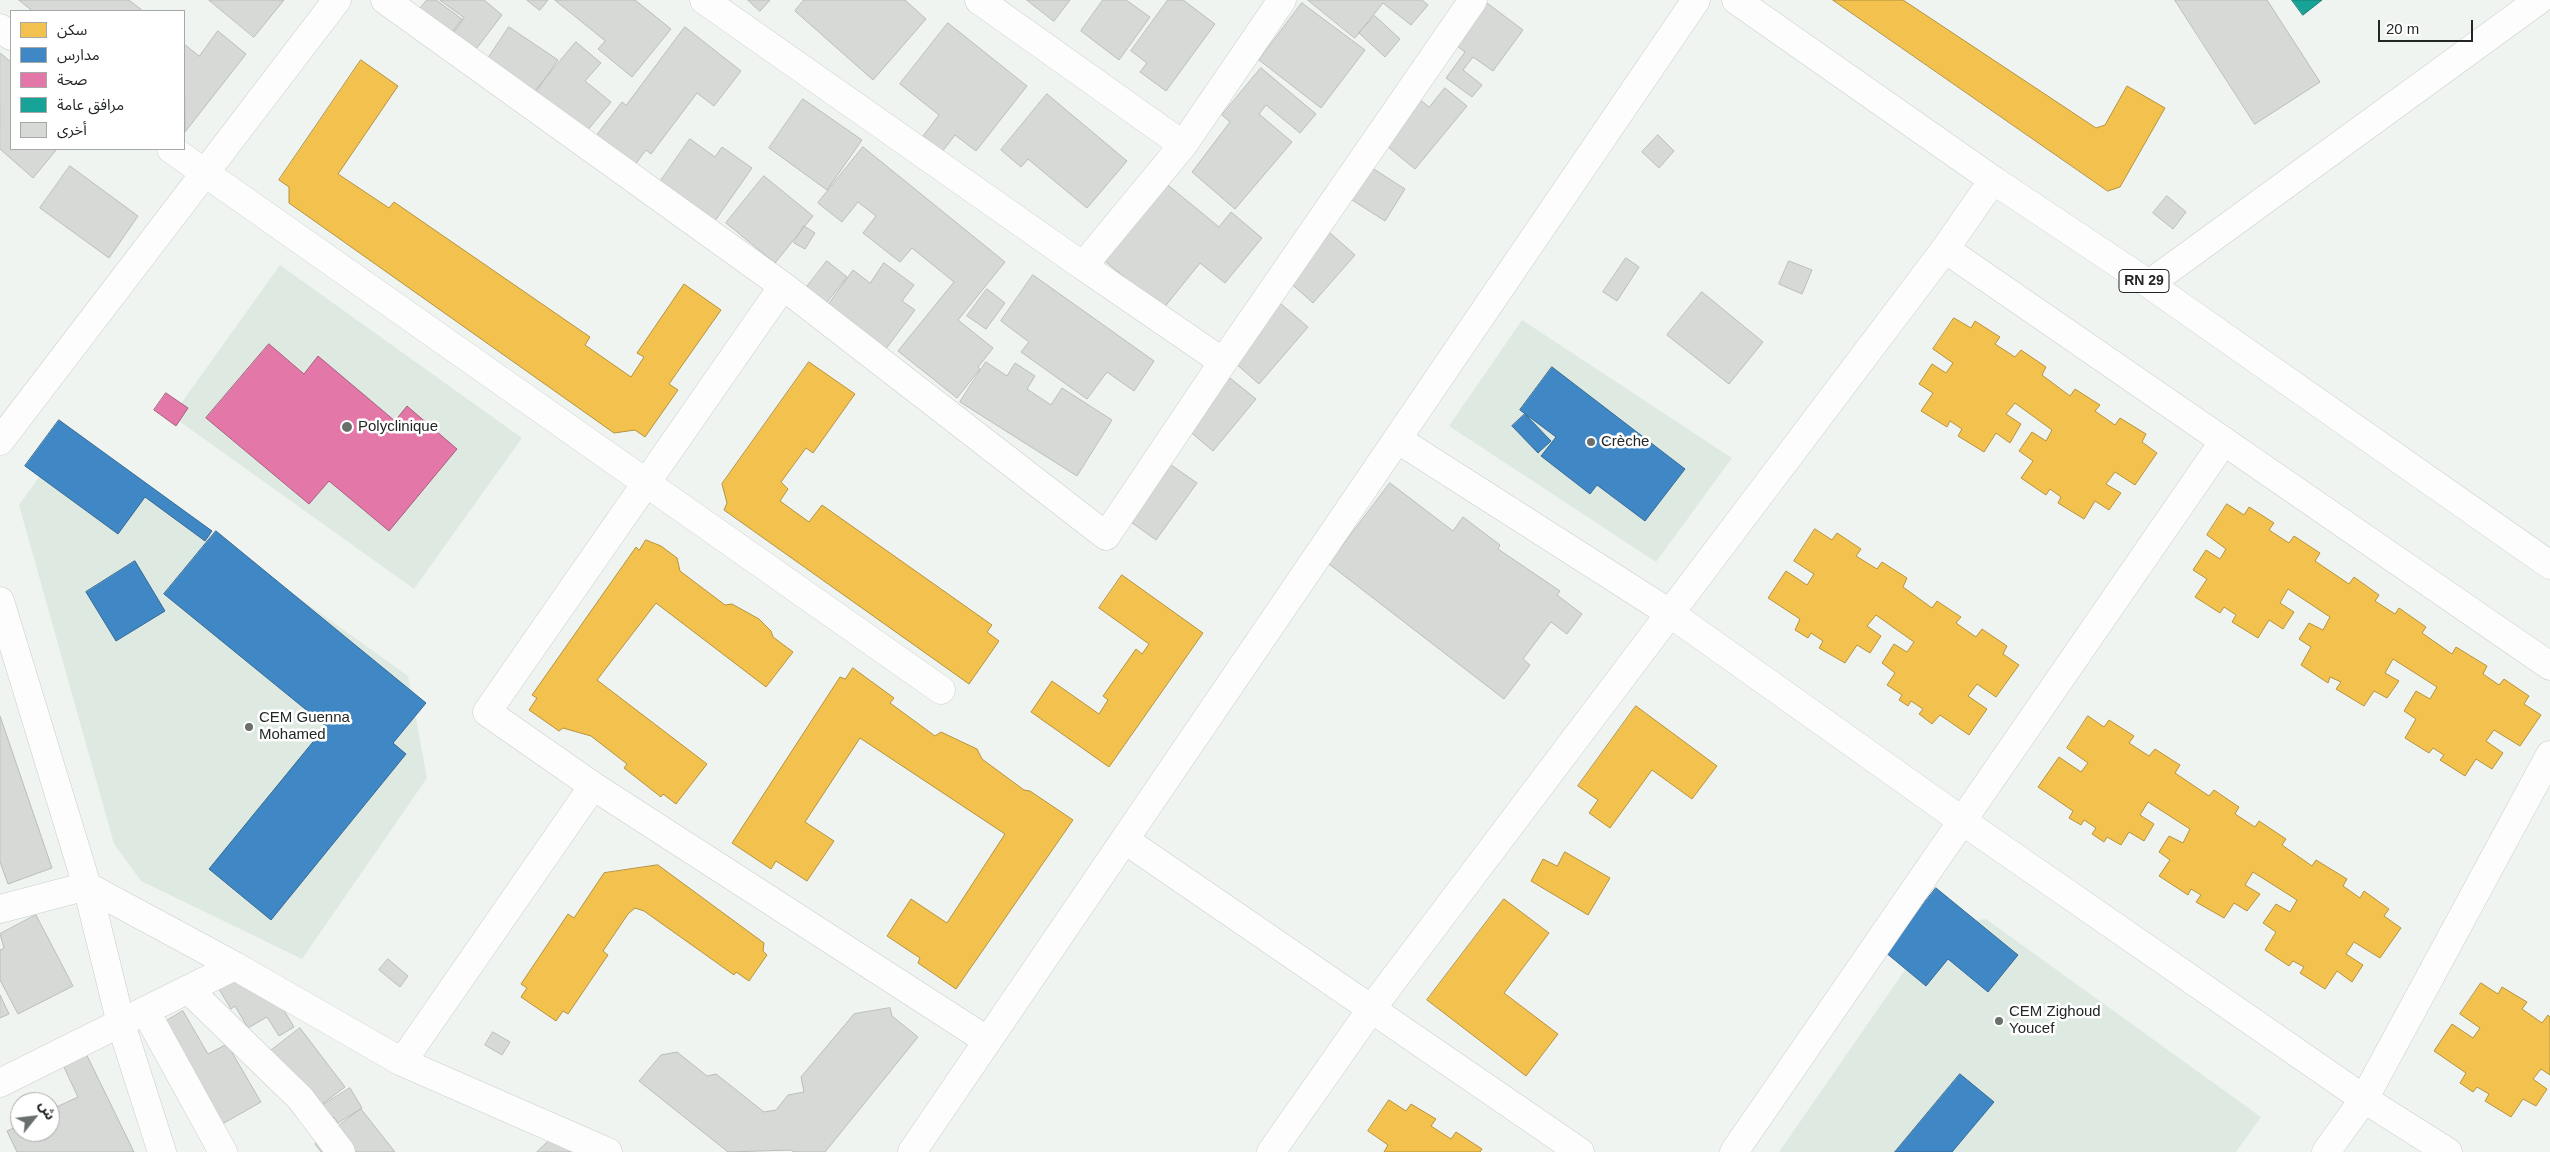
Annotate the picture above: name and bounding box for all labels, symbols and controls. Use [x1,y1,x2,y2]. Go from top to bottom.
legend [10,10,185,150]
scale bar [2380,10,2475,42]
text: 20 m [2386,20,2419,37]
text: سكن [57,21,87,38]
text: مدارس [57,46,100,63]
text: صحة [57,71,87,88]
text: مرافق عامة [57,96,124,113]
text: أخرى [57,121,87,138]
road number: RN 29 [2119,270,2169,292]
place label: Polyclinique [358,418,438,436]
marker: Polyclinique [340,420,354,434]
place label: Crèche [1601,433,1649,451]
marker: Crèche [1585,436,1597,448]
place label: CEM Guenna Mohamed [259,709,350,744]
marker: CEM Guenna Mohamed [243,721,255,733]
place label: CEM Zighoud Youcef [2009,1003,2101,1038]
marker: CEM Zighoud Youcef [1993,1015,2005,1027]
north arrow [10,1092,60,1142]
text: ش [36,1098,59,1122]

